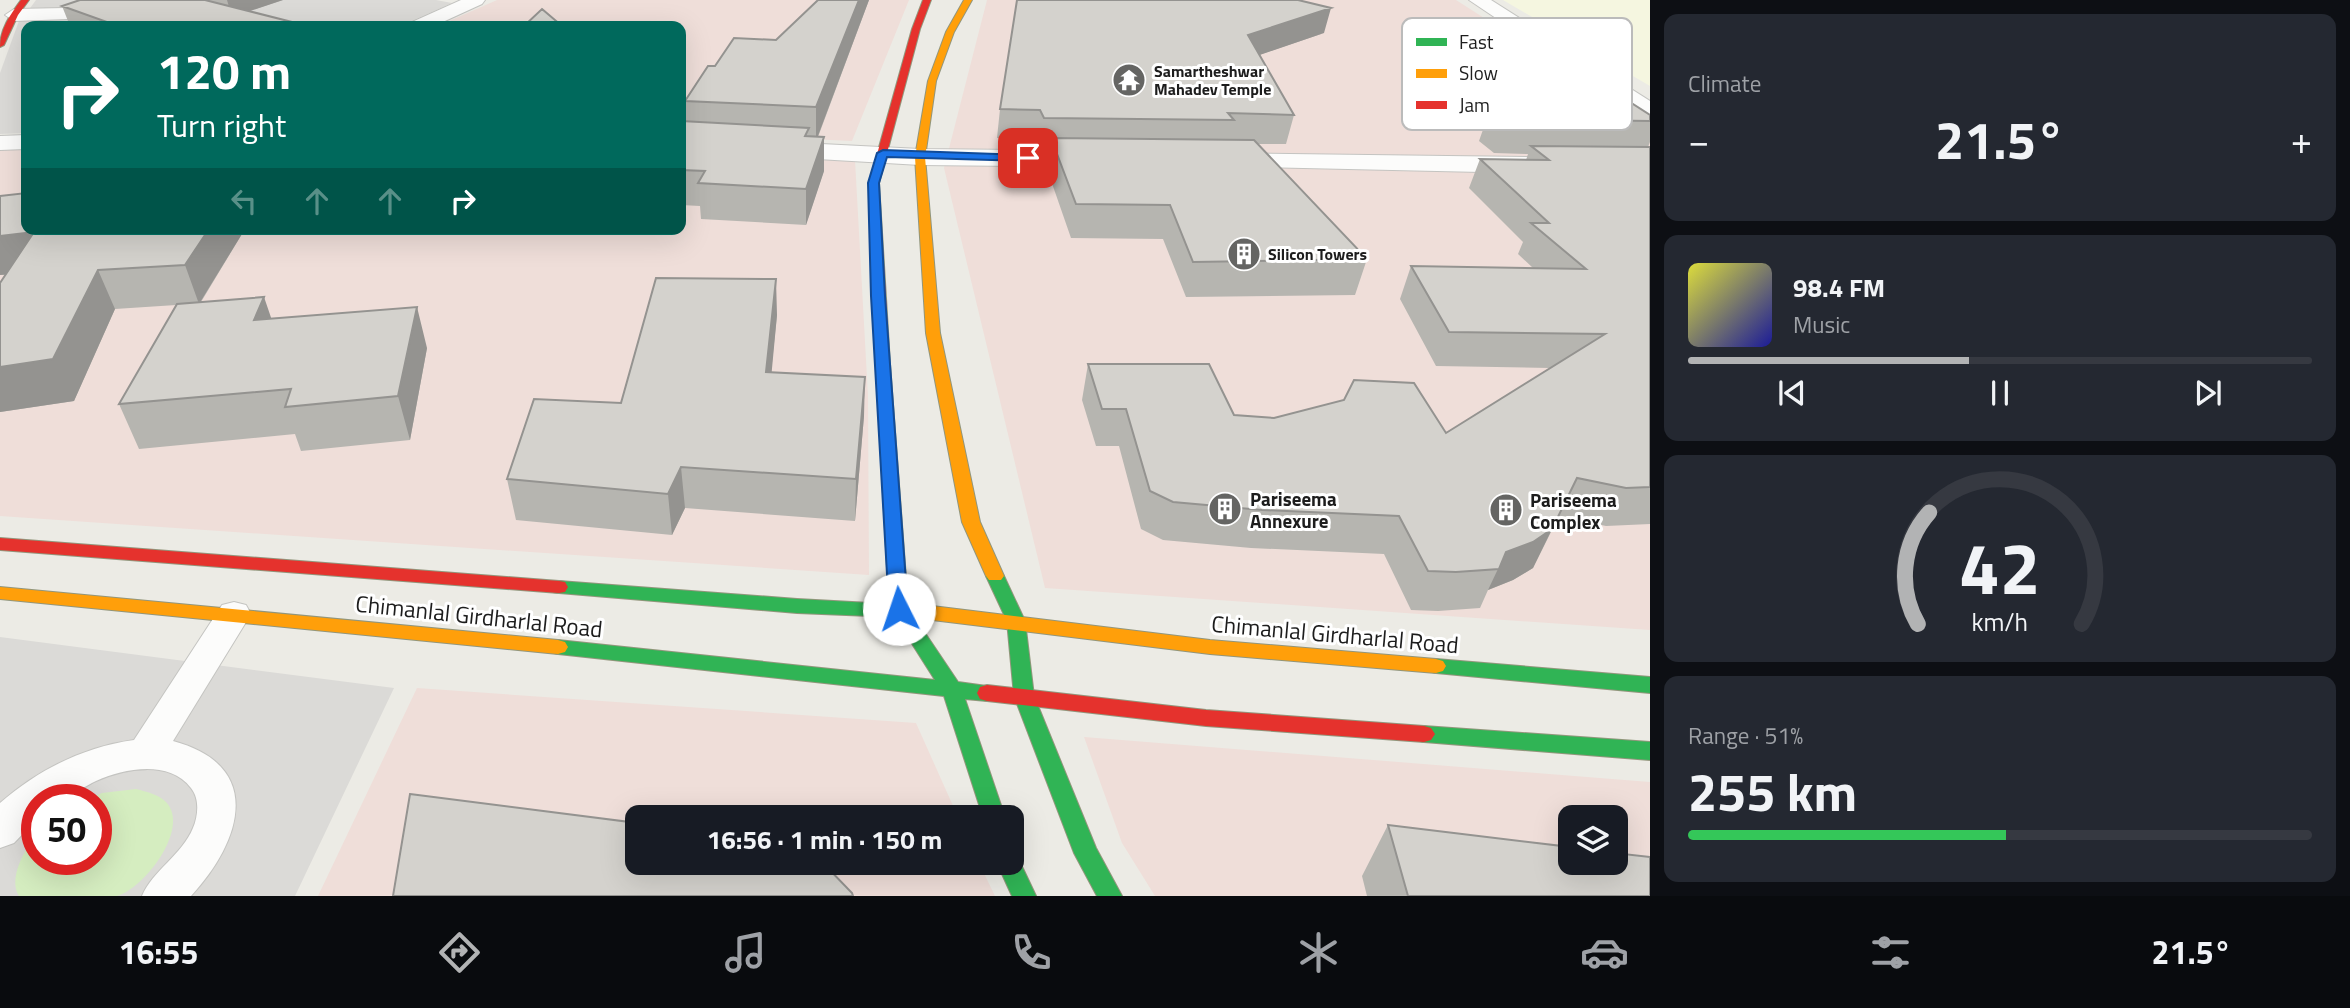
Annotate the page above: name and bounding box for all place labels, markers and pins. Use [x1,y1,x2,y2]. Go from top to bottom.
place label: Samartheshwar Mahadev Temple [1154,59,1271,101]
temple icon: Samartheshwar Mahadev Temple [1110,61,1148,99]
pin [998,128,1058,188]
building icon: Silicon Towers [1225,235,1263,273]
place label: Silicon Towers [1268,242,1367,266]
place label: Pariseema Annexure [1250,484,1337,535]
place label: Pariseema Complex [1530,485,1617,536]
building icon: Pariseema Annexure [1206,490,1244,528]
building icon: Pariseema Complex [1487,491,1525,529]

